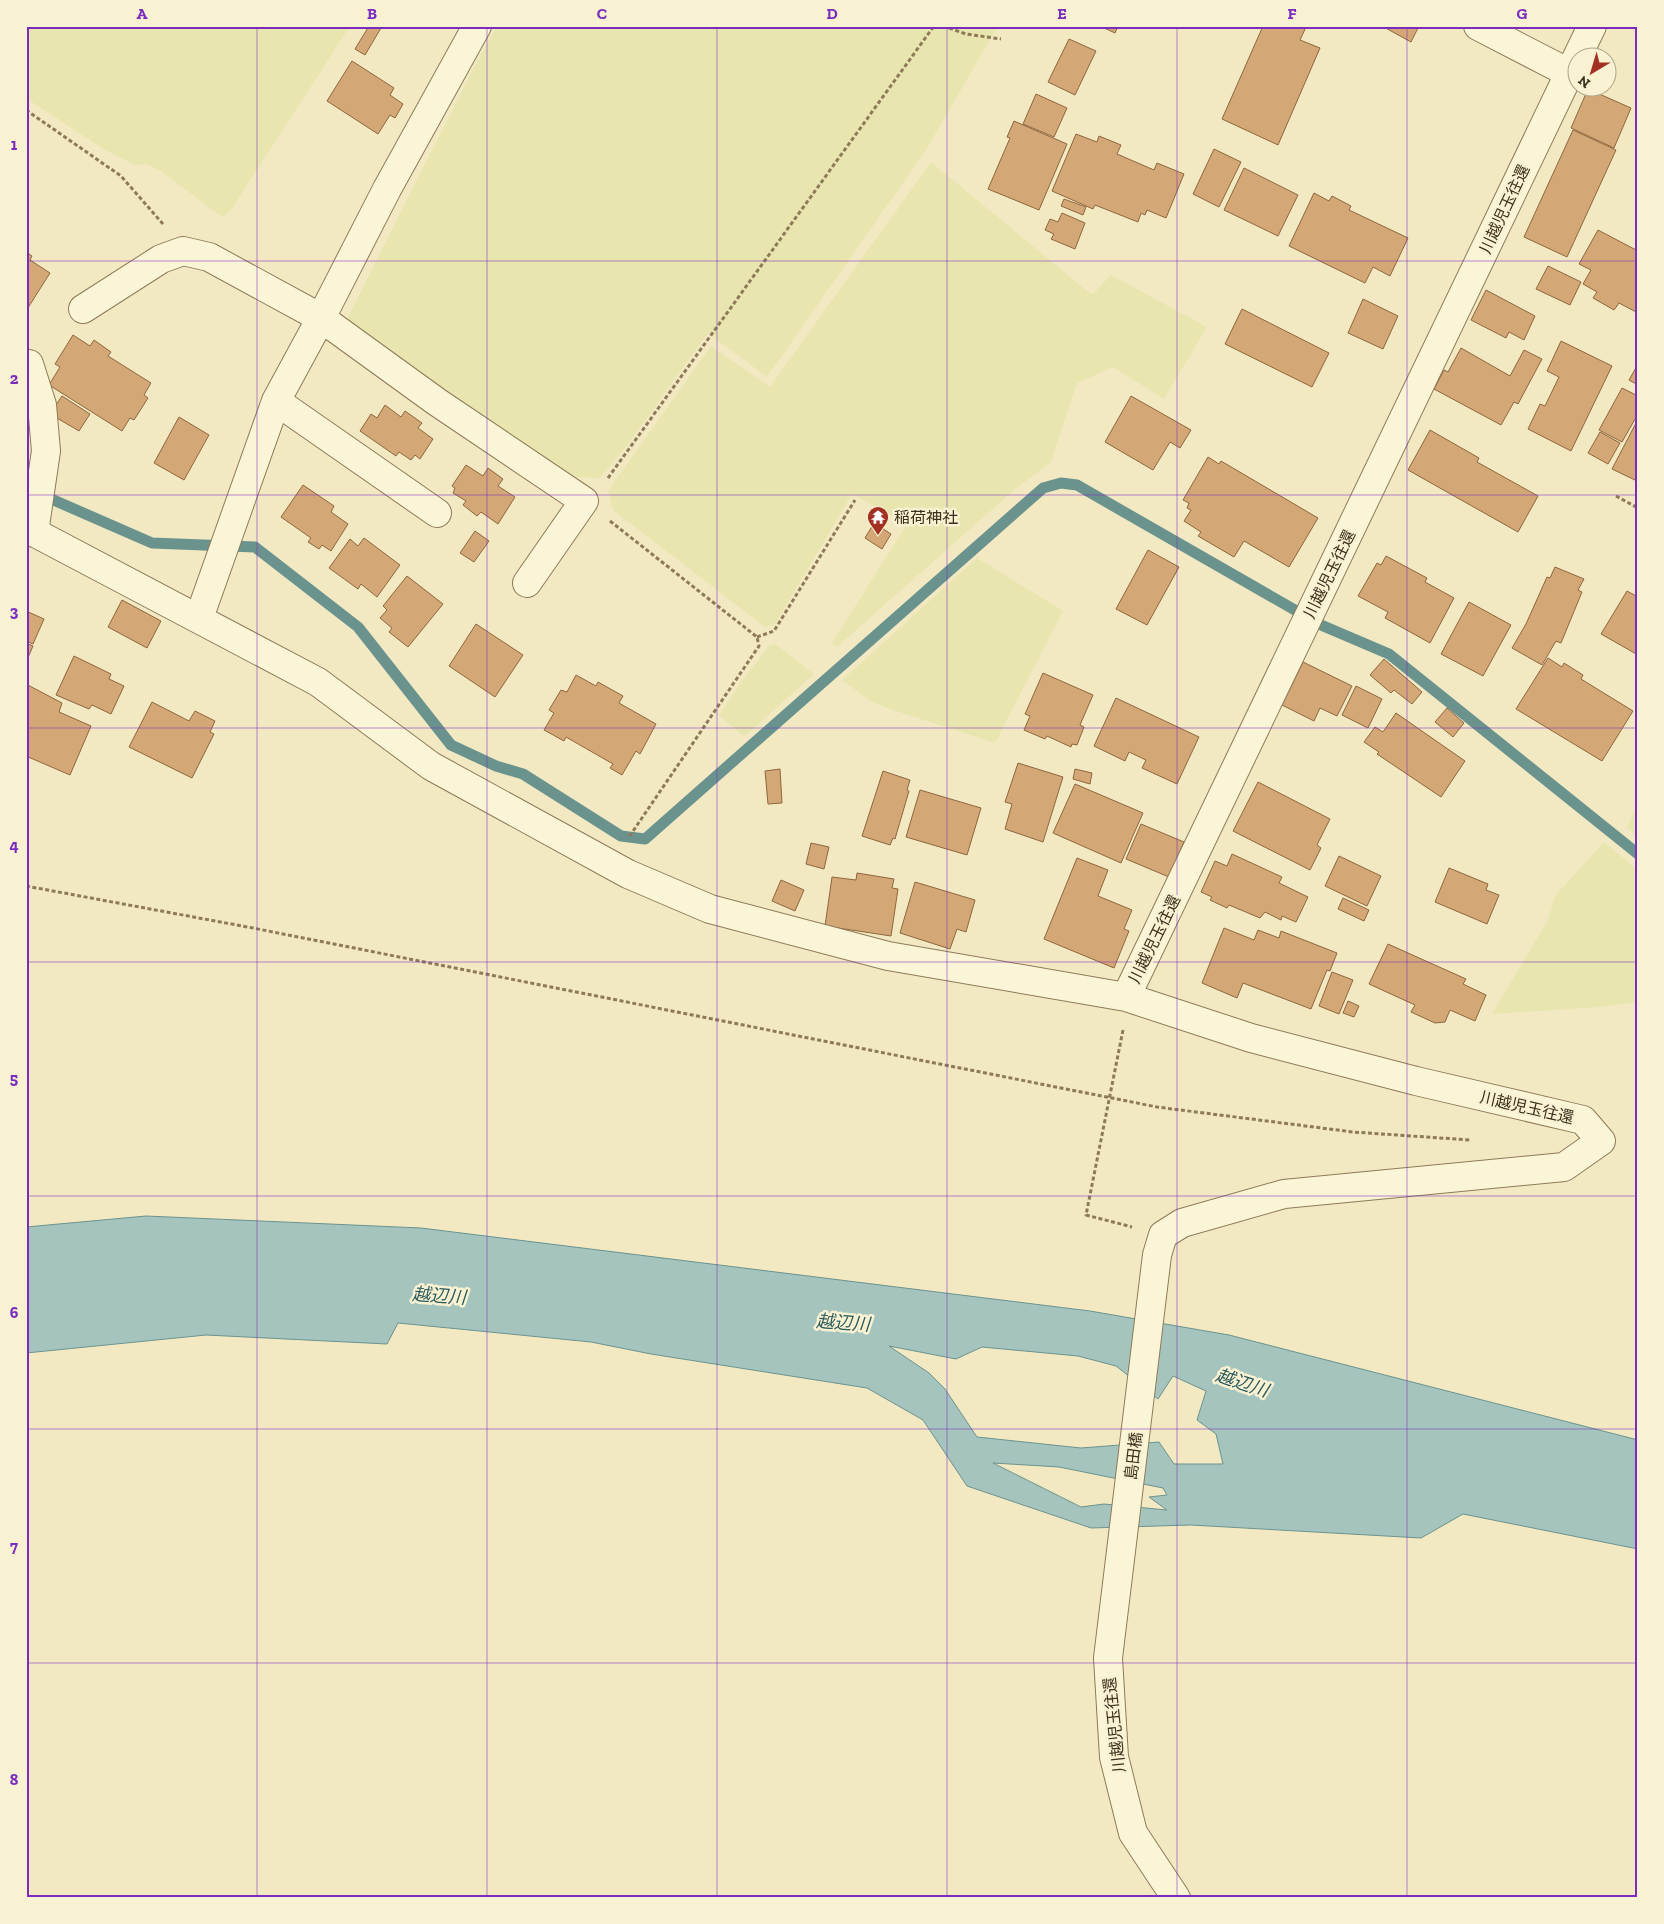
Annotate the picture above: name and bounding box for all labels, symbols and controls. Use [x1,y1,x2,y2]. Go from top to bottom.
text: A [137,4,148,23]
text: B [367,4,377,23]
text: C [597,4,607,23]
text: D [826,4,838,23]
text: E [1057,4,1067,23]
text: F [1287,4,1297,23]
text: G [1517,4,1528,23]
north arrow [1566,48,1616,98]
text: N [1575,72,1594,92]
text: 1 [11,135,18,154]
street label: 川越児玉往還 [1476,162,1533,257]
text: 2 [10,369,19,388]
temple icon: 稲荷神社 [866,505,890,536]
place label: 稲荷神社 [894,508,958,527]
street label: 川越児玉往還 [1300,527,1359,622]
text: 3 [10,602,19,621]
text: 4 [9,836,19,855]
street label: 川越児玉往還 [1125,892,1184,987]
text: 5 [10,1069,18,1088]
street label: 川越児玉往還 [1478,1087,1576,1128]
water label: 越辺川 [411,1283,469,1309]
text: 6 [10,1303,19,1322]
water label: 越辺川 [815,1310,873,1336]
water label: 越辺川 [1213,1364,1273,1402]
street label: 島田橋 [1121,1431,1146,1481]
text: 7 [10,1537,18,1556]
street label: 川越児玉往還 [1100,1676,1129,1774]
text: 8 [10,1770,19,1789]

